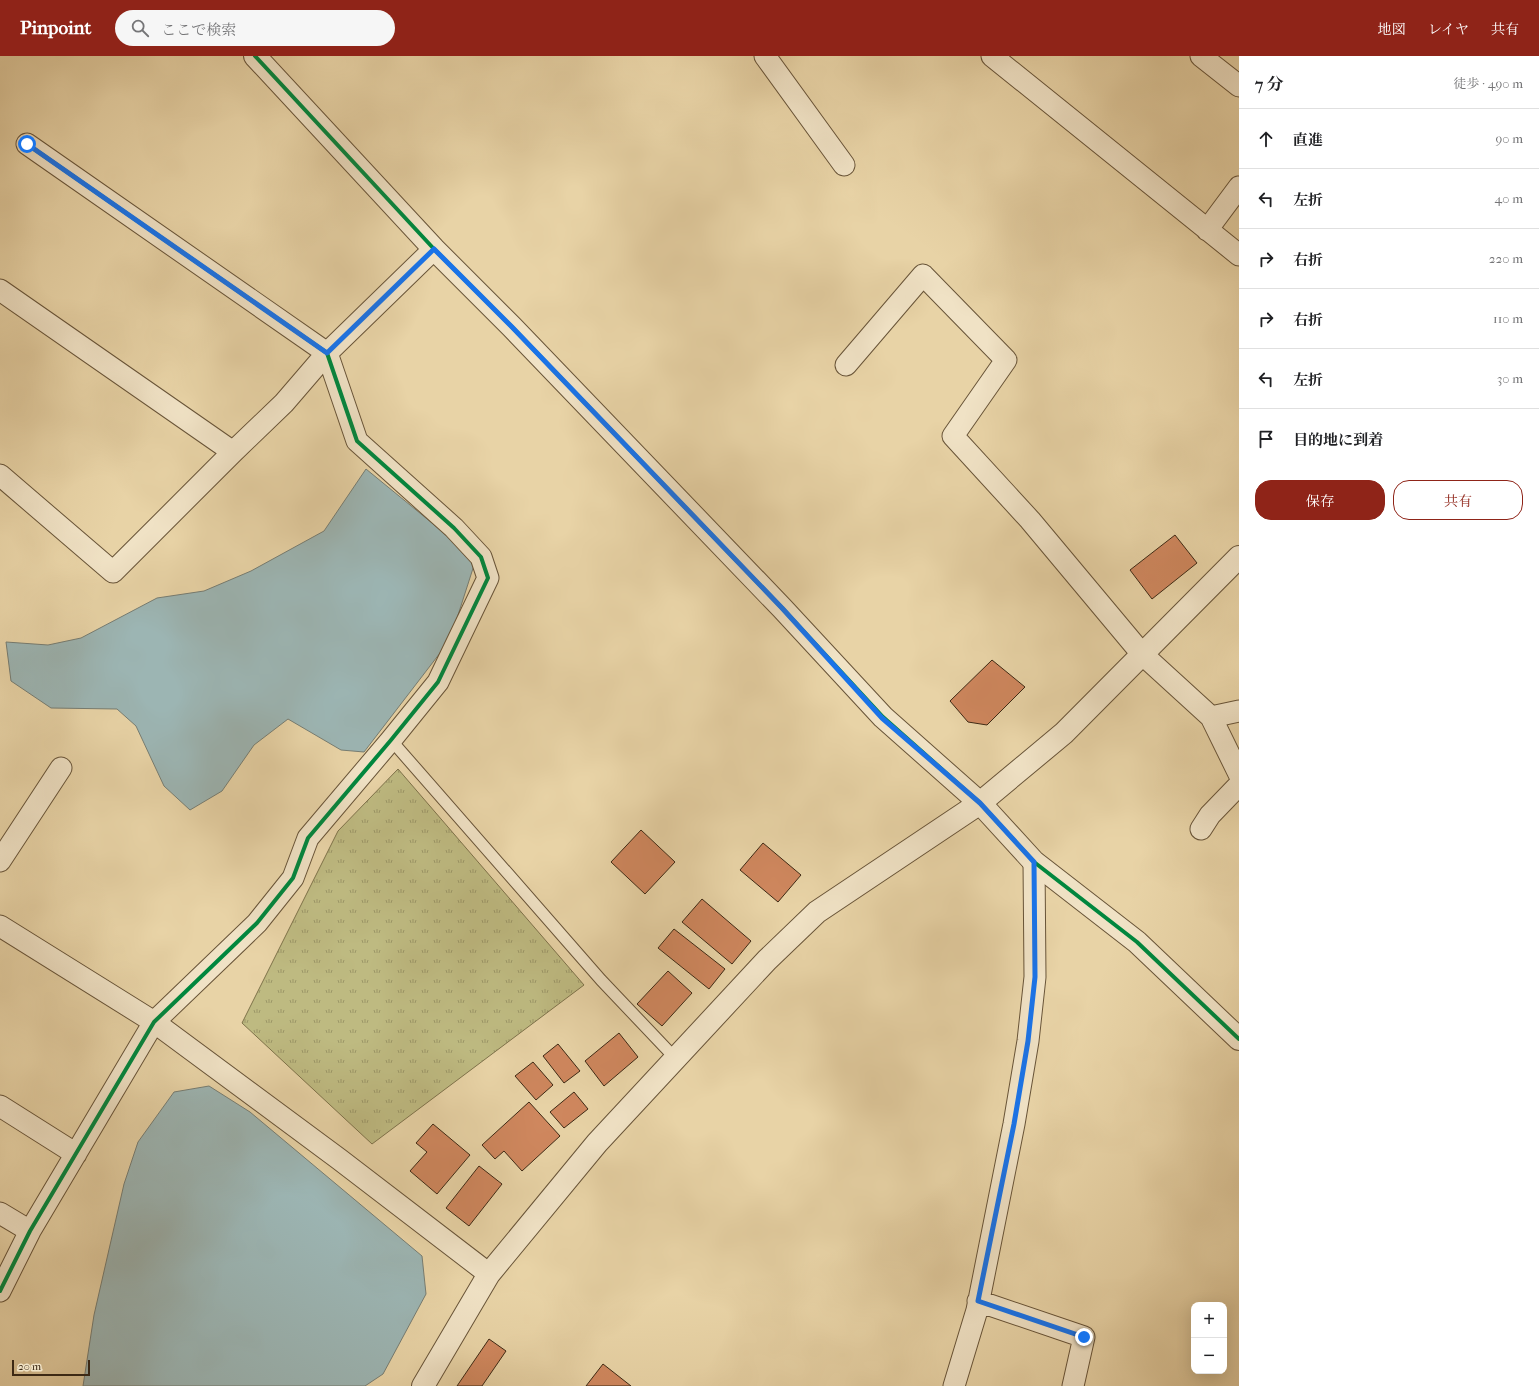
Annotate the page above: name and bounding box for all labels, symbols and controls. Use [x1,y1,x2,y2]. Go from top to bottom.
search box [115,10,395,46]
text: Pinpoint [20,17,91,39]
icon: search [129,17,151,39]
text: ここで検索 [161,21,236,39]
text: 地図 [1378,21,1406,38]
text: レイヤ [1428,21,1469,38]
text: 共有 [1491,21,1519,38]
text: 7 分 [1255,74,1284,94]
text: 徒歩 · 490 m [1454,76,1523,91]
icon: ahead [1255,128,1277,150]
text: 直進 [1293,131,1323,149]
text: 90 m [1495,131,1523,146]
route start [18,135,36,153]
icon: left [1255,188,1277,210]
text: 左折 [1293,191,1323,209]
text: 40 m [1495,191,1523,206]
icon: right [1255,248,1277,270]
text: 右折 [1293,251,1323,269]
text: 220 m [1489,251,1523,266]
icon: right [1255,308,1277,330]
text: 右折 [1293,311,1323,329]
text: 110 m [1493,311,1523,326]
icon: left [1255,368,1277,390]
text: 左折 [1293,371,1323,389]
text: 30 m [1497,371,1523,386]
icon: arrive [1255,428,1277,450]
text: 目的地に到着 [1293,431,1383,449]
button: 保存 [1255,480,1385,520]
button: 共有 [1393,480,1523,520]
map controls [1191,1302,1227,1374]
button: + [1191,1302,1227,1338]
route end [1075,1328,1093,1346]
button: − [1191,1338,1227,1374]
scale bar [12,1358,90,1377]
text: 20 m [18,1360,41,1373]

